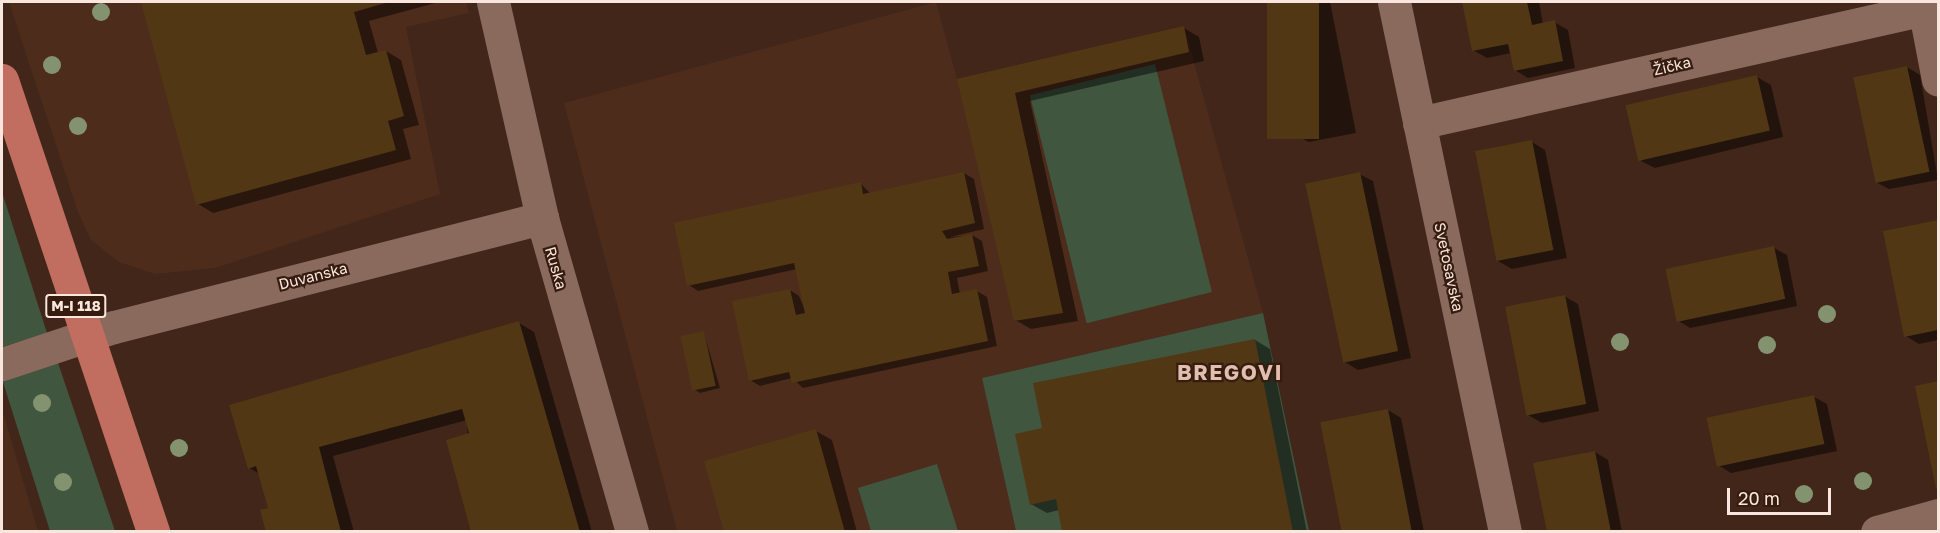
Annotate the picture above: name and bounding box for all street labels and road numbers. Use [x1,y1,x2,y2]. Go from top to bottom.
street label: Žička [1651,53,1693,79]
street label: Svetosavska [1431,221,1467,313]
street label: Ruska [541,245,571,291]
street label: Duvanska [277,259,349,293]
road number: M-I 118 [44,295,107,317]

